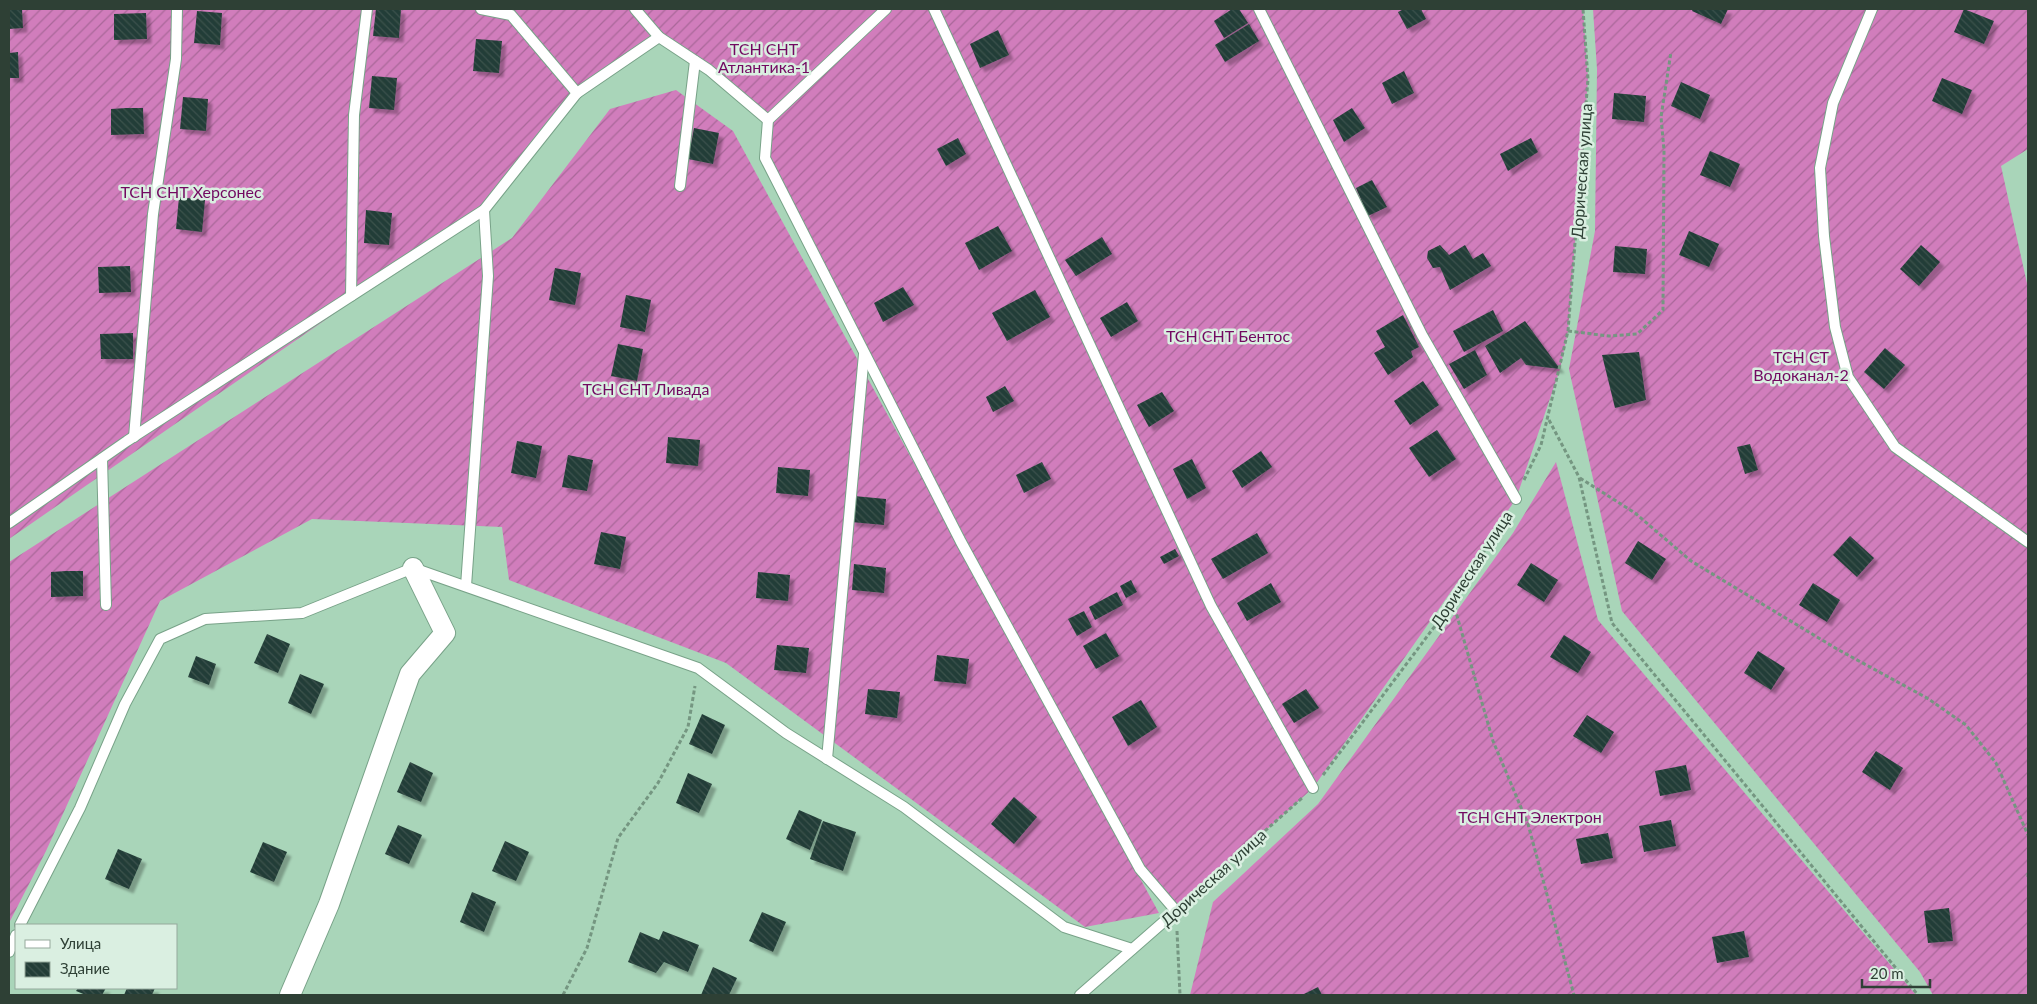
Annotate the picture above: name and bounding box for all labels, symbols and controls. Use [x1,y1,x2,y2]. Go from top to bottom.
park label: ТСН СНТ Атлантика-1 [718,39,810,76]
street label: Дорическая улица [1567,103,1595,239]
park label: ТСН СНТ Херсонес [120,182,262,201]
park label: ТСН СНТ Бентос [1166,326,1290,345]
park label: ТСН СТ Водоканал-2 [1753,347,1849,384]
park label: ТСН СНТ Ливада [583,379,709,398]
street label: Дорическая улица [1426,507,1516,631]
park label: ТСН СНТ Электрон [1458,807,1602,826]
street label: Дорическая улица [1156,825,1270,929]
legend [15,924,178,989]
text: Улица [60,934,101,952]
scale bar [1862,956,1930,988]
text: Здание [60,959,110,977]
text: 20 m [1870,964,1904,982]

